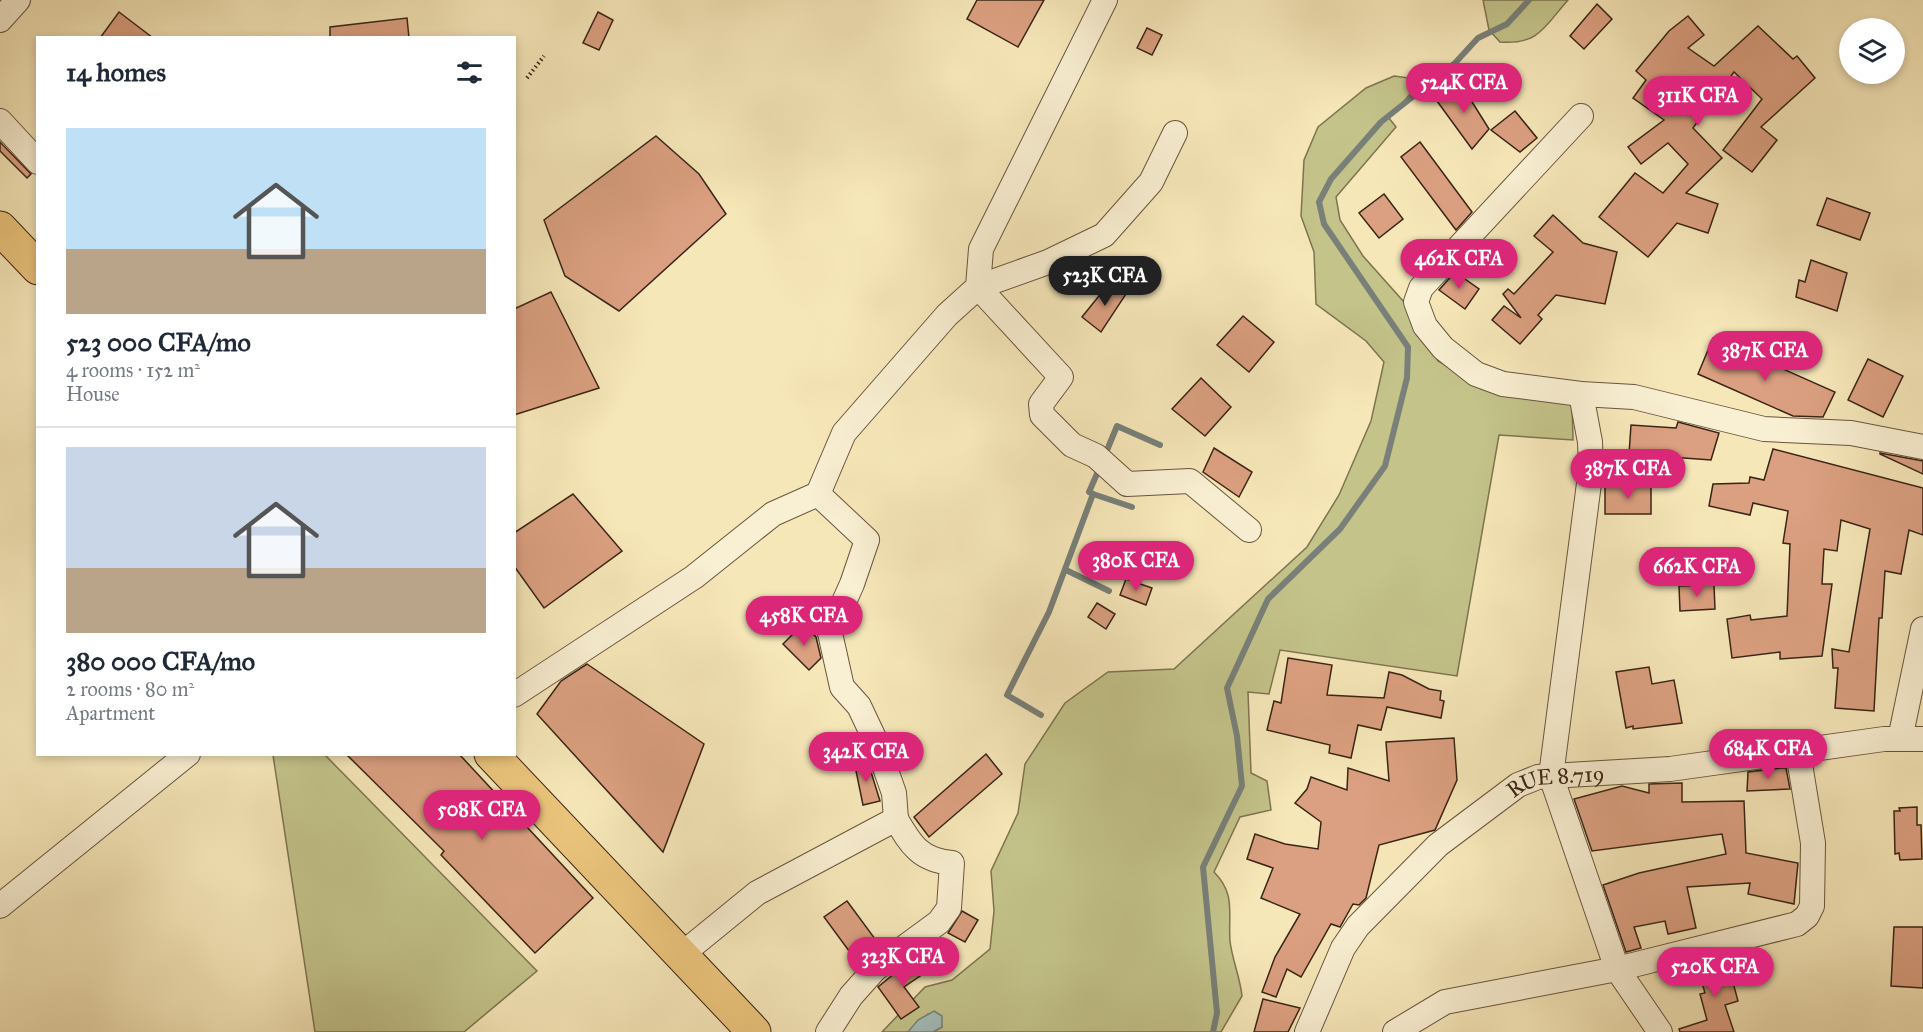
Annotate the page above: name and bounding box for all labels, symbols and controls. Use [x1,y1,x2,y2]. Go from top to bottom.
map controls [1839,18,1905,84]
button: layers [1839,18,1905,84]
text: 14 homes [66,56,166,88]
icon: filters [453,56,486,89]
pin: 524K CFA [1402,63,1526,114]
text: 524K CFA [1420,70,1508,94]
pin: 311K CFA [1636,76,1760,127]
text: 311K CFA [1657,83,1739,107]
icon: home [222,167,330,275]
pin: 462K CFA [1397,239,1521,290]
text: 462K CFA [1415,246,1503,270]
pin: 523K CFA [1043,256,1167,307]
text: 523K CFA [1063,263,1147,287]
text: 523 000 CFA/mo [66,326,251,358]
pin: 387K CFA [1703,331,1827,382]
text: 387K CFA [1722,338,1809,362]
text: 4 rooms · 152 m² [66,358,200,382]
text: House [66,382,120,406]
pin: 387K CFA [1566,449,1690,500]
text: 387K CFA [1585,456,1672,480]
icon: home [222,486,330,594]
pin: 380K CFA [1074,541,1198,592]
pin: 662K CFA [1635,547,1759,598]
text: 380K CFA [1092,548,1180,572]
text: 662K CFA [1653,554,1741,578]
pin: 458K CFA [742,596,866,647]
text: 458K CFA [760,603,848,627]
text: 380 000 CFA/mo [66,645,255,677]
text: 2 rooms · 80 m² [66,677,194,701]
text: Apartment [66,701,155,725]
pin: 684K CFA [1706,729,1830,780]
pin: 342K CFA [804,732,928,783]
text: 684K CFA [1723,736,1813,760]
text: 342K CFA [823,739,909,763]
street label: RUE 8.719 [1501,759,1605,803]
pin: 508K CFA [420,790,544,841]
text: 508K CFA [437,797,527,821]
pin: 323K CFA [841,937,965,988]
text: 323K CFA [861,944,945,968]
pin: 520K CFA [1653,947,1777,998]
text: 520K CFA [1671,954,1759,978]

